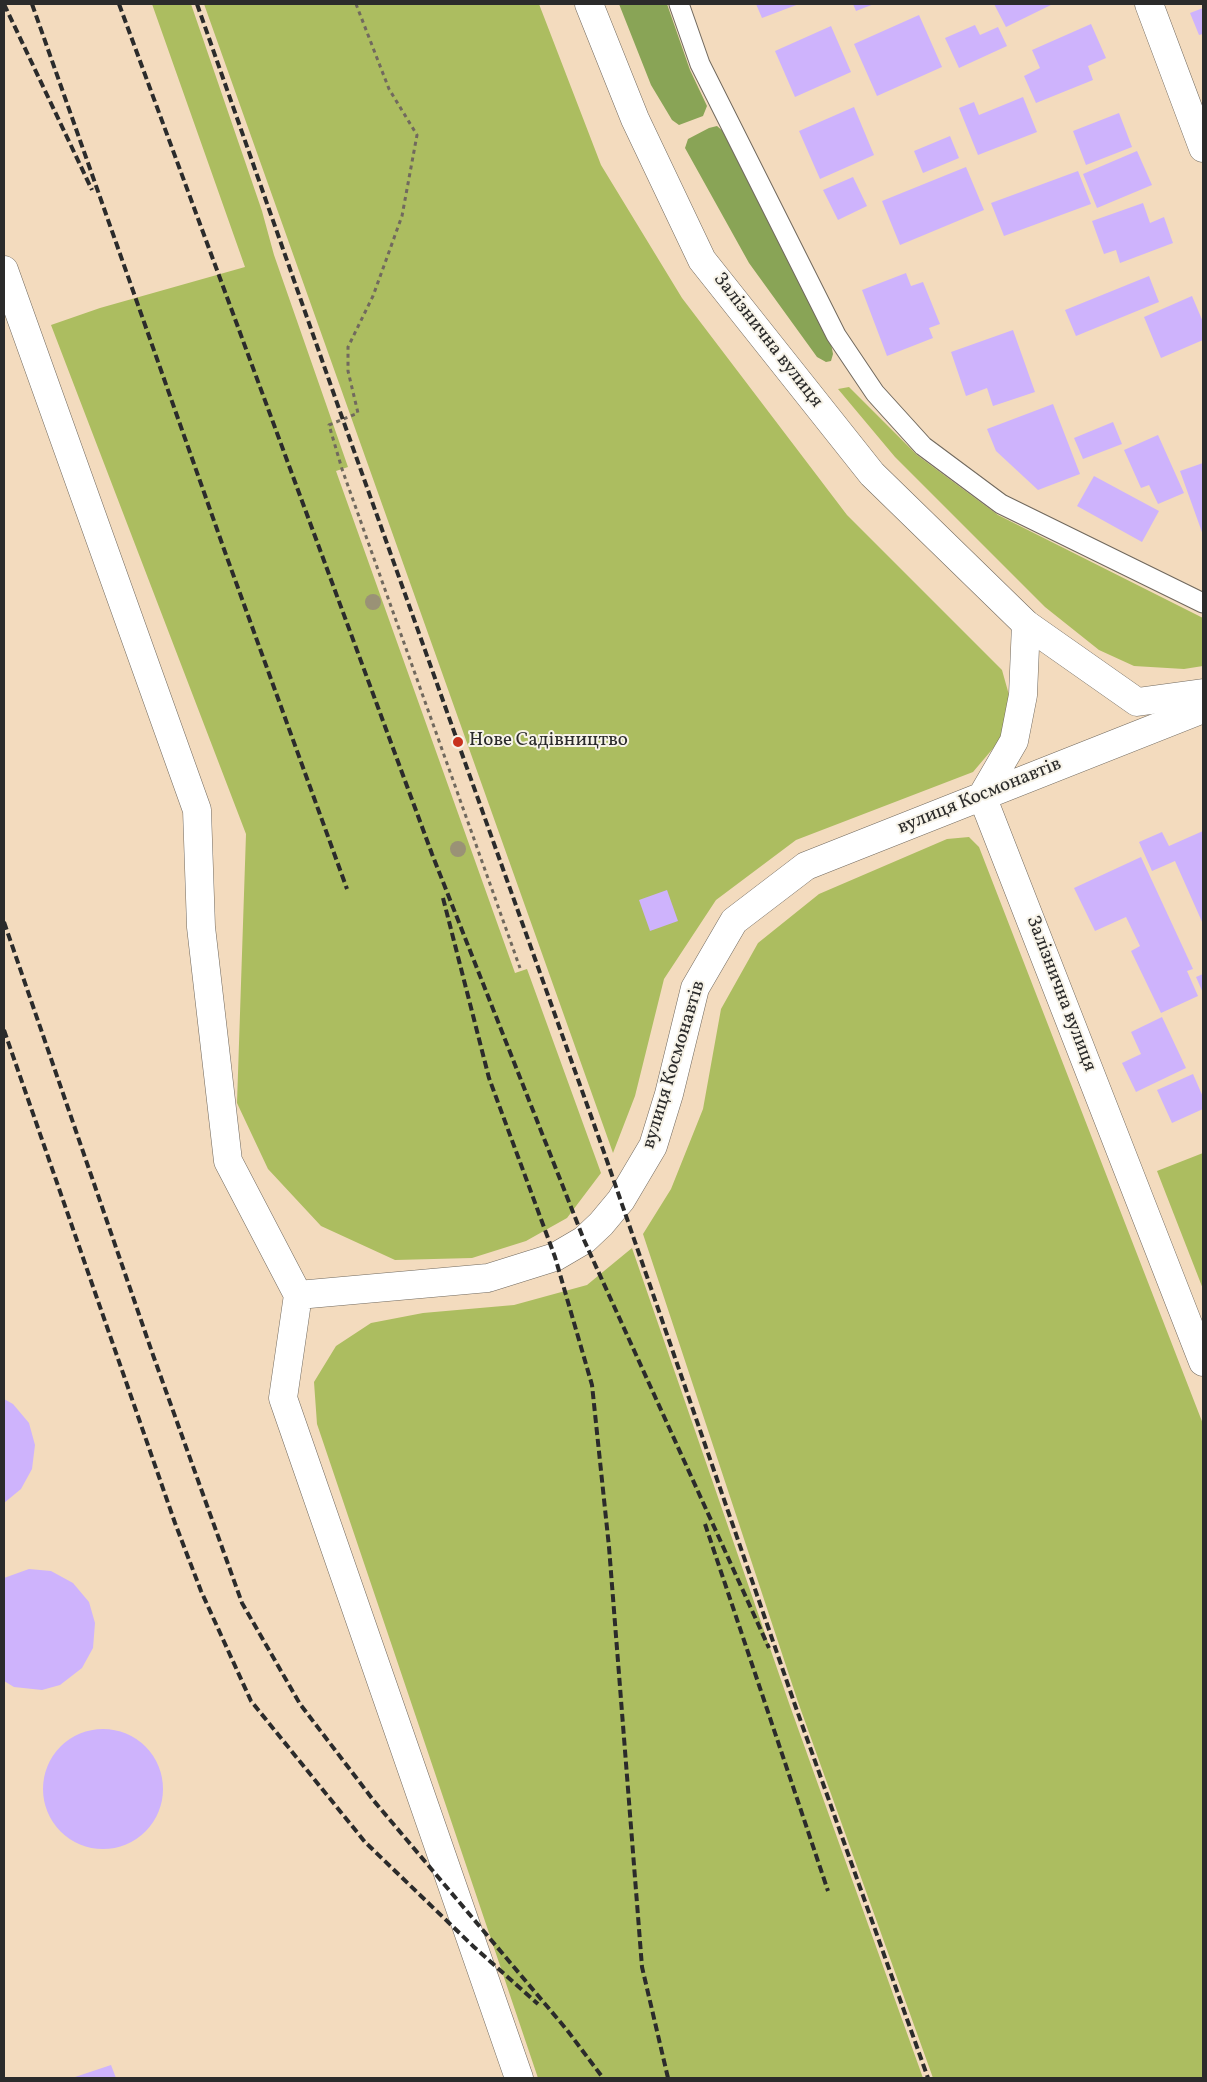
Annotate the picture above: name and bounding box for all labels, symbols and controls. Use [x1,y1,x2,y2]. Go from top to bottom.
street label: Залізнична вулиця [707,269,827,413]
place label: Нове Садівництво [469,731,628,753]
marker: Нове Садівництво [451,735,465,749]
street label: вулиця Космонавтів [895,754,1065,840]
street label: Залізнична вулиця [1020,913,1100,1075]
street label: вулиця Космонавтів [639,978,711,1152]

